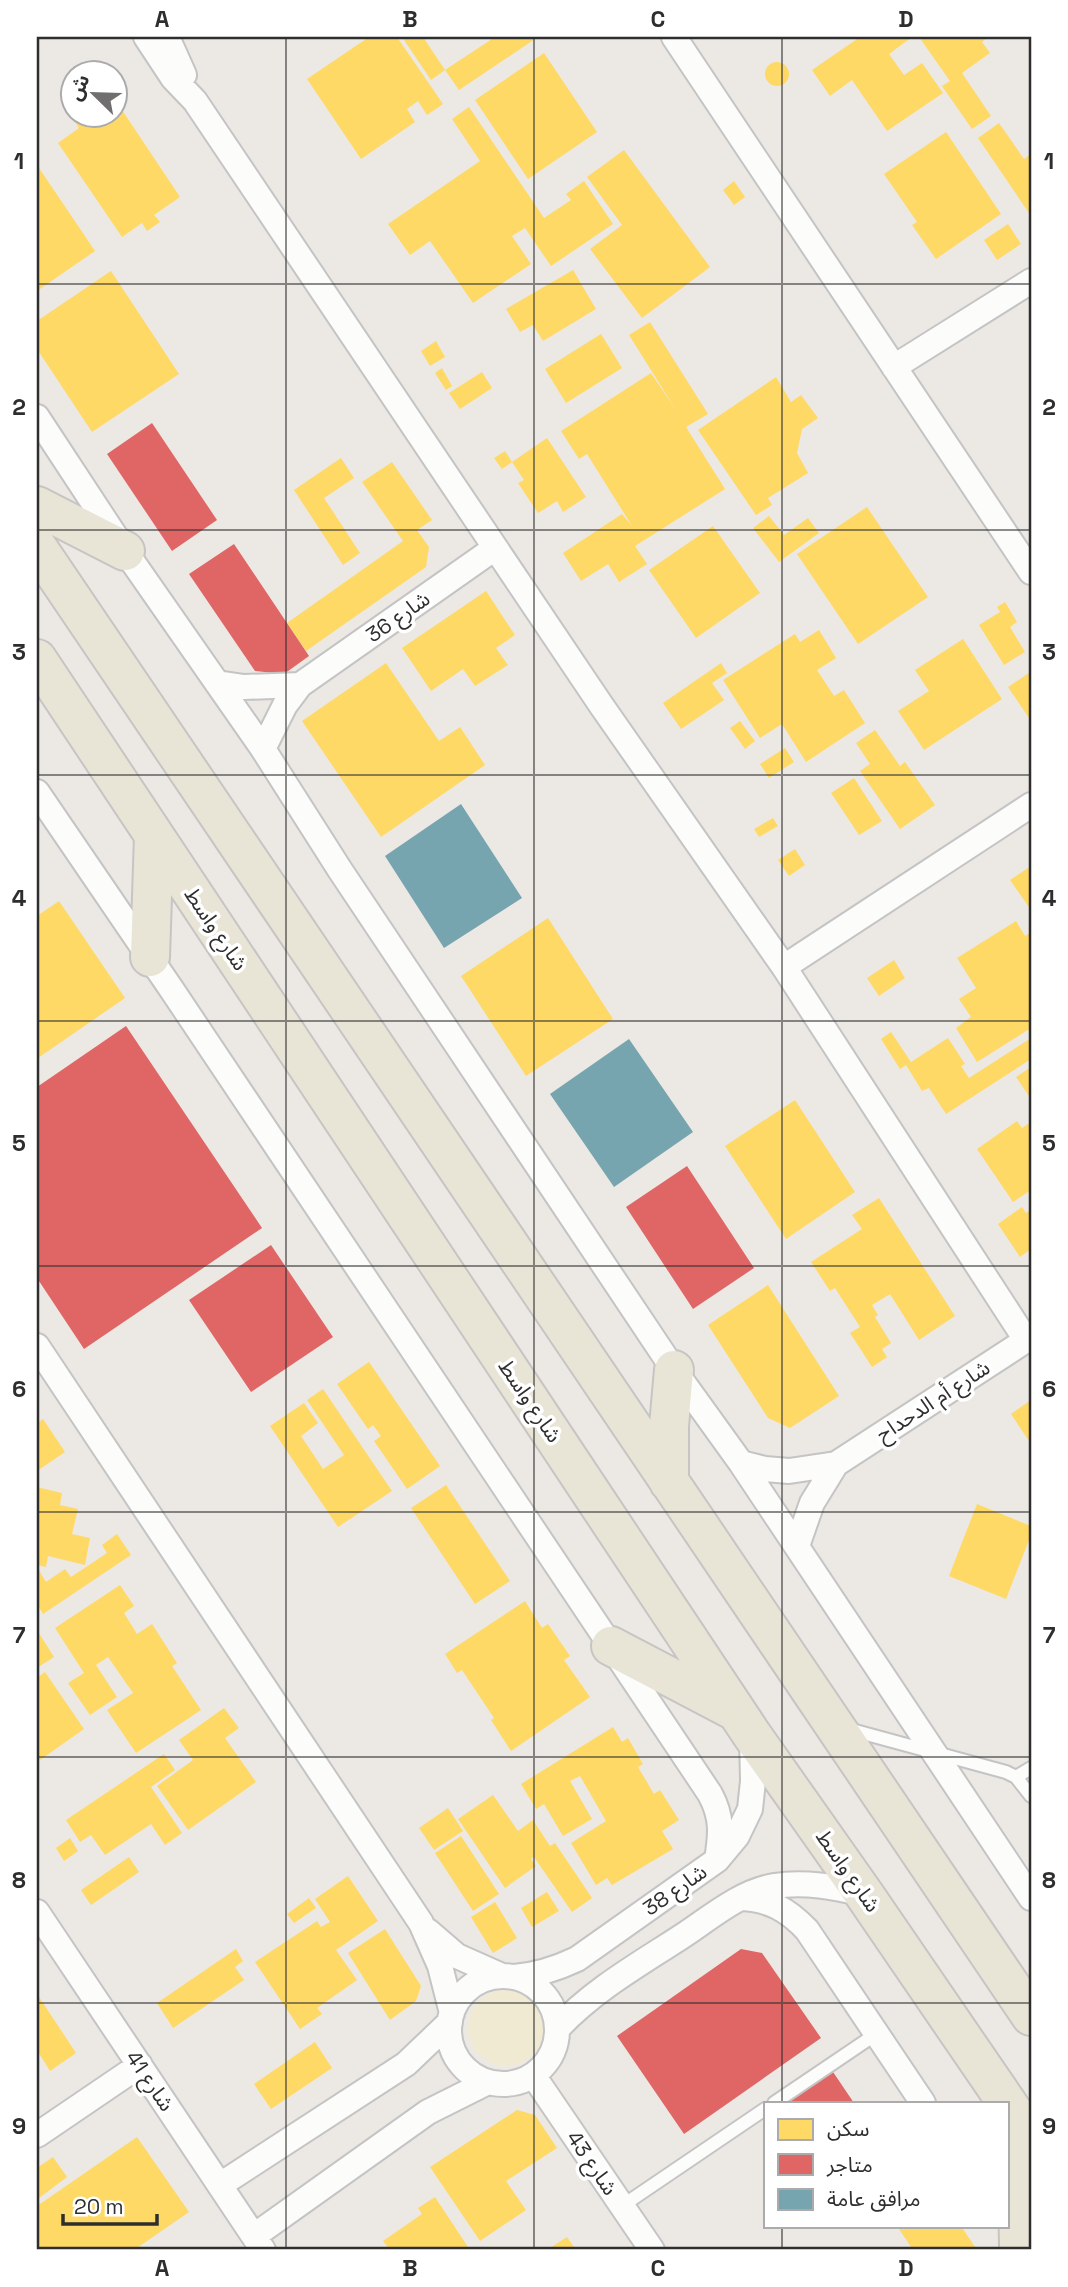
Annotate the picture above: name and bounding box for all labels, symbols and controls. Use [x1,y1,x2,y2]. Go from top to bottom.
text: A [155,4,170,34]
text: B [402,4,418,34]
text: C [651,4,665,34]
text: D [898,4,914,34]
north arrow [60,60,130,130]
text: ش [62,71,95,104]
text: 1 [14,146,24,176]
text: 1 [1044,146,1054,176]
text: 2 [12,392,26,422]
text: 2 [1042,392,1056,422]
street label: شارع 36 [361,585,436,650]
text: 3 [12,637,26,667]
text: 3 [1042,637,1056,667]
street label: شارع واسط [177,882,254,977]
text: 4 [12,883,27,913]
text: 4 [1042,883,1057,913]
text: 5 [12,1128,26,1158]
text: 5 [1042,1128,1056,1158]
street label: شارع واسط [491,1354,568,1449]
street label: شارع أم الدحداح [871,1354,996,1450]
text: 6 [12,1374,26,1404]
text: 6 [1042,1374,1056,1404]
text: 7 [13,1620,26,1650]
text: 7 [1043,1620,1056,1650]
street label: شارع واسط [809,1824,887,1918]
street label: شارع 38 [637,1858,713,1923]
text: 8 [12,1865,26,1895]
text: 8 [1042,1865,1056,1895]
street label: شارع 41 [119,2045,181,2117]
legend [764,2102,1009,2228]
text: 9 [12,2111,26,2141]
text: 9 [1042,2111,1056,2141]
text: سكن [827,2115,869,2142]
street label: شارع 43 [559,2125,624,2201]
text: متاجر [826,2151,873,2178]
scale bar [63,2182,158,2226]
text: مرافق عامة [827,2185,920,2212]
text: 20 m [74,2193,124,2220]
text: A [155,2253,170,2283]
text: B [402,2253,418,2283]
text: C [651,2253,665,2283]
text: D [898,2253,914,2283]

